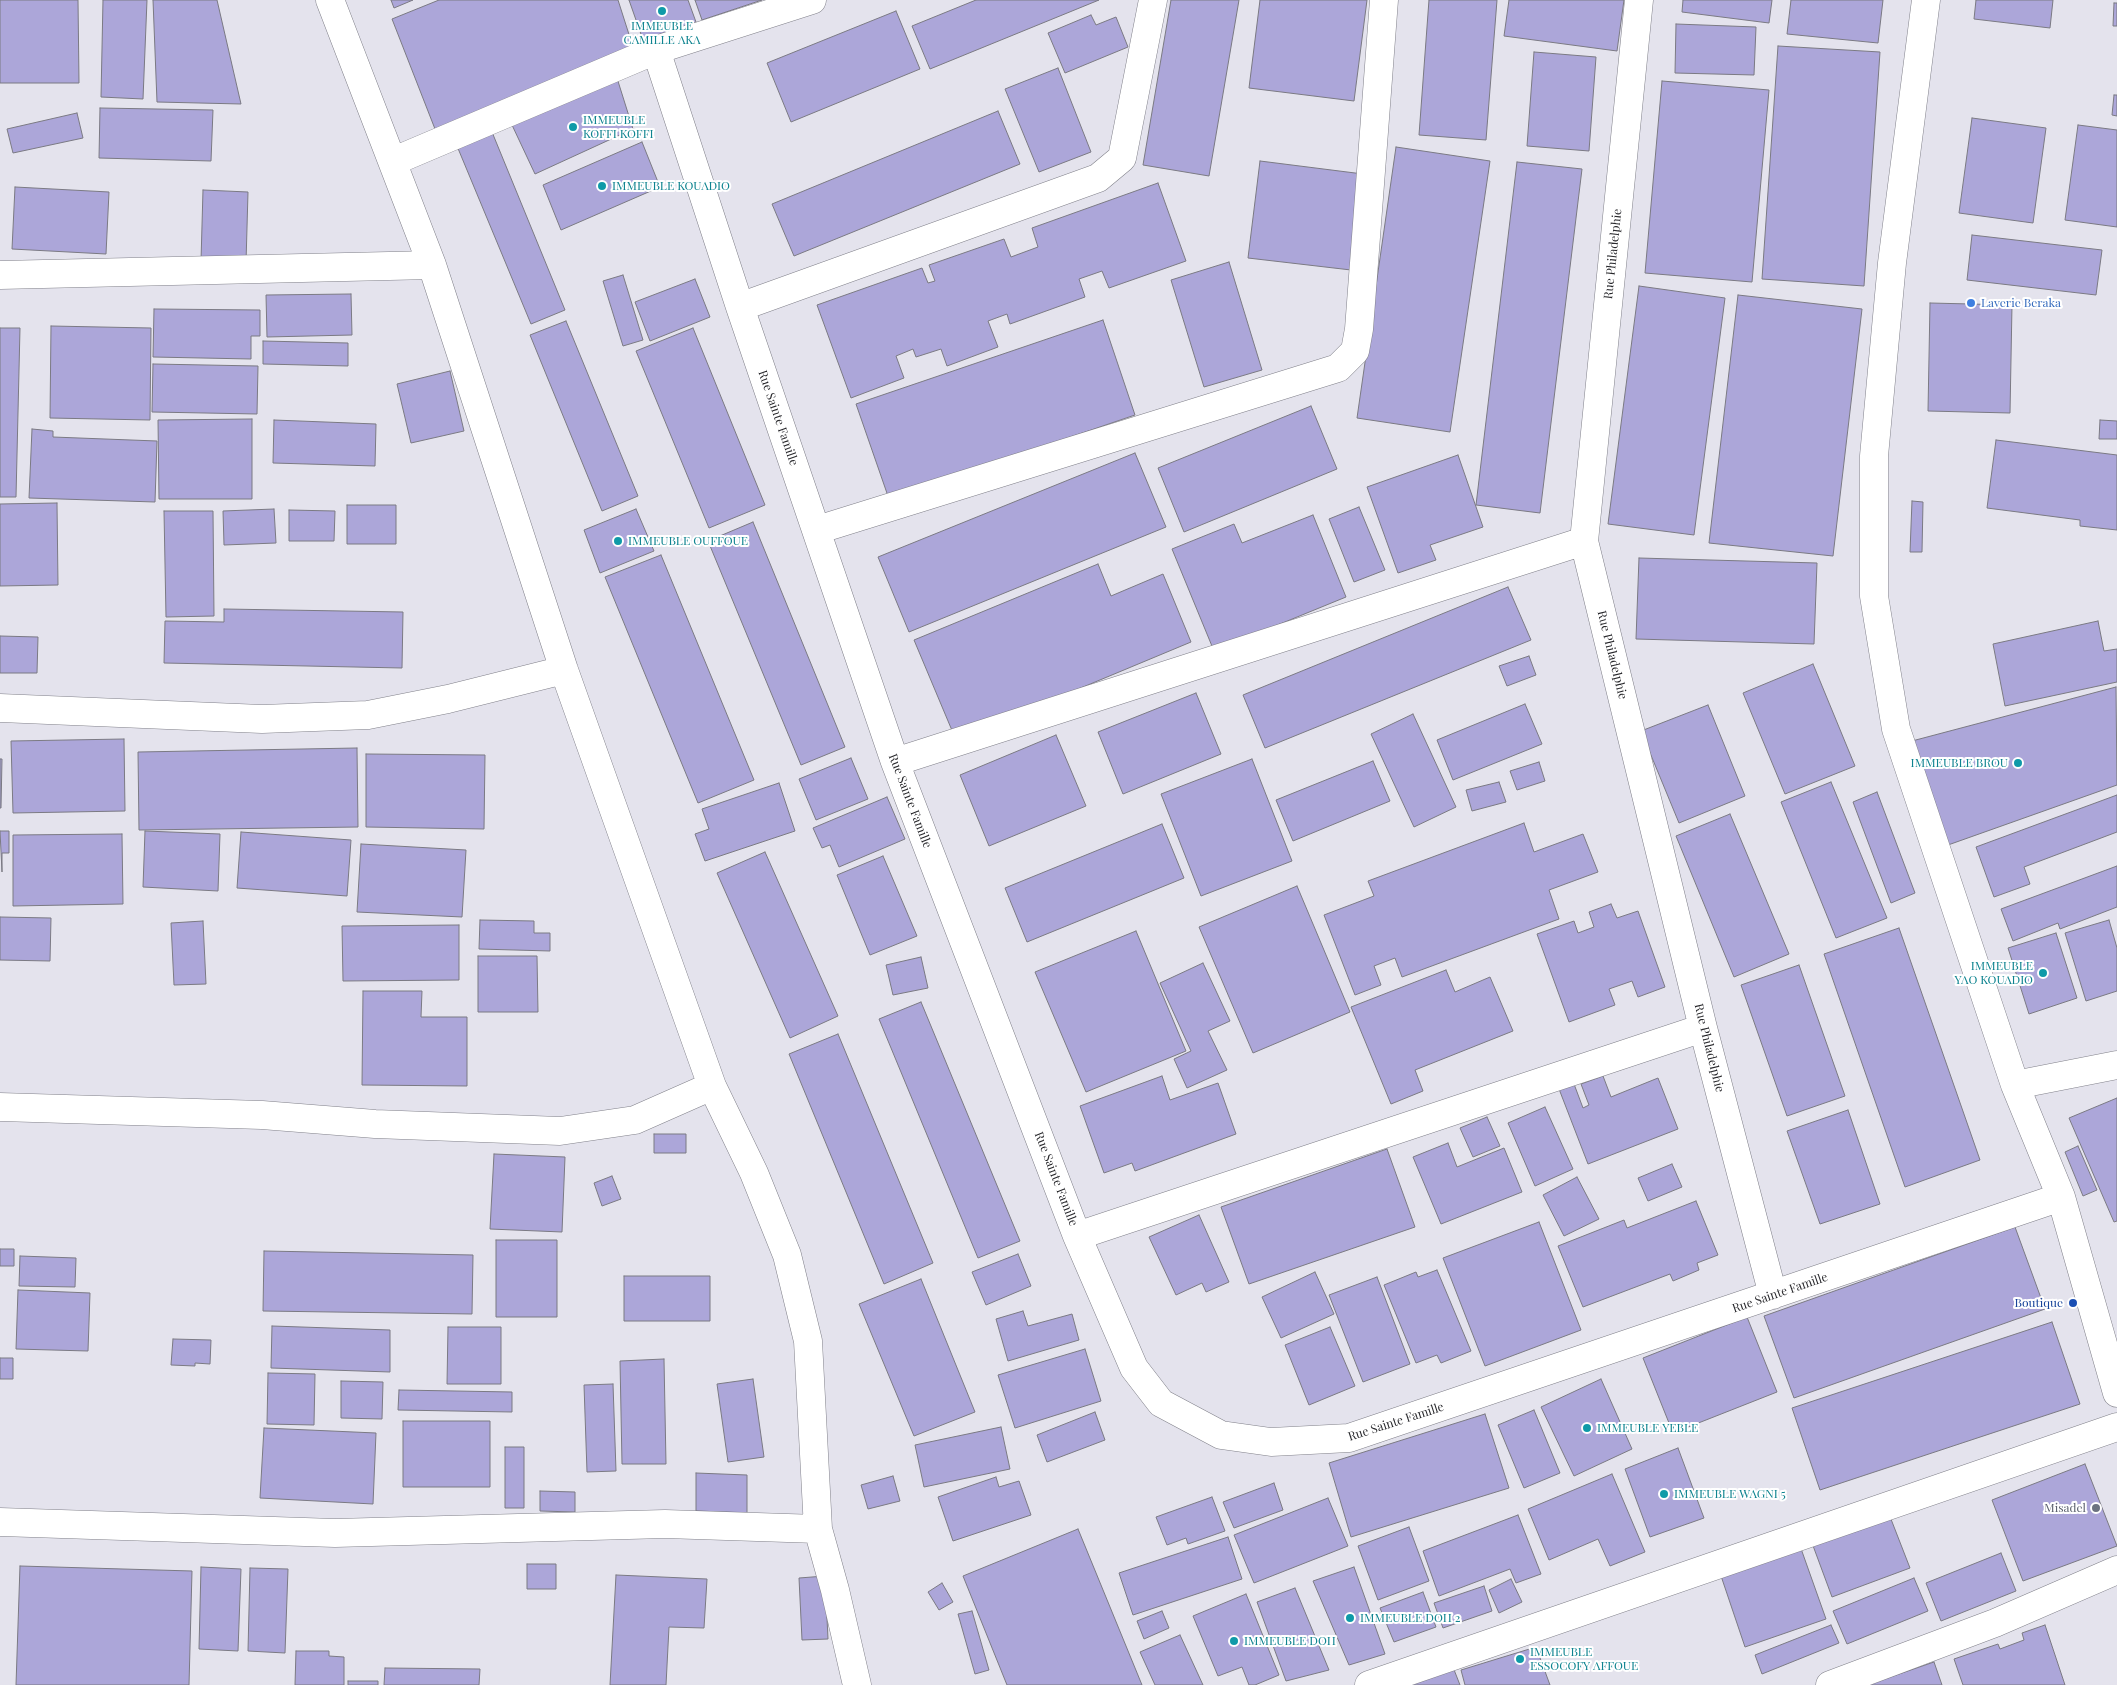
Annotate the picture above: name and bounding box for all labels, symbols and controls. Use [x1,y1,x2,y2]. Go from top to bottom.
marker: IMMEUBLE CAMILLE AKA [656,5,668,17]
place label: IMMEUBLE CAMILLE AKA [623,19,701,47]
place label: IMMEUBLE KOFFI KOFFI [583,113,654,141]
marker: IMMEUBLE KOFFI KOFFI [567,121,579,133]
place label: IMMEUBLE KOUADIO [612,179,730,193]
marker: IMMEUBLE KOUADIO [596,180,608,192]
street label: Rue Philadelphie [1601,208,1625,300]
place label: Laverie Beraka [1981,296,2061,310]
marker: Laverie Beraka [1965,297,1977,309]
street label: Rue Sainte Famille [755,368,801,468]
place label: IMMEUBLE OUFFOUE [628,534,748,548]
marker: IMMEUBLE OUFFOUE [612,535,624,547]
street label: Rue Philadelphie [1594,609,1630,701]
street label: Rue Sainte Famille [885,752,935,850]
place label: IMMEUBLE BROU [1911,756,2008,770]
marker: IMMEUBLE BROU [2012,757,2024,769]
place label: IMMEUBLE YAO KOUADIO [1954,959,2033,987]
marker: IMMEUBLE YAO KOUADIO [2037,967,2049,979]
street label: Rue Philadelphie [1691,1002,1727,1094]
street label: Rue Sainte Famille [1031,1130,1081,1228]
street label: Rue Sainte Famille [1730,1270,1830,1316]
place label: Boutique [2014,1296,2063,1310]
marker: Boutique [2067,1297,2079,1309]
street label: Rue Sainte Famille [1346,1400,1446,1444]
place label: IMMEUBLE YEBLE [1597,1421,1698,1435]
marker: IMMEUBLE YEBLE [1581,1422,1593,1434]
place label: IMMEUBLE WAGNI 5 [1674,1487,1786,1501]
marker: IMMEUBLE WAGNI 5 [1658,1488,1670,1500]
place label: Misadel [2044,1501,2086,1515]
marker: Misadel [2090,1502,2102,1514]
place label: IMMEUBLE DOH 2 [1360,1611,1460,1625]
marker: IMMEUBLE DOH 2 [1344,1612,1356,1624]
place label: IMMEUBLE DOH [1244,1634,1336,1648]
marker: IMMEUBLE DOH [1228,1635,1240,1647]
place label: IMMEUBLE ESSOCOFY AFFOUE [1530,1645,1638,1673]
marker: IMMEUBLE ESSOCOFY AFFOUE [1514,1653,1526,1665]

